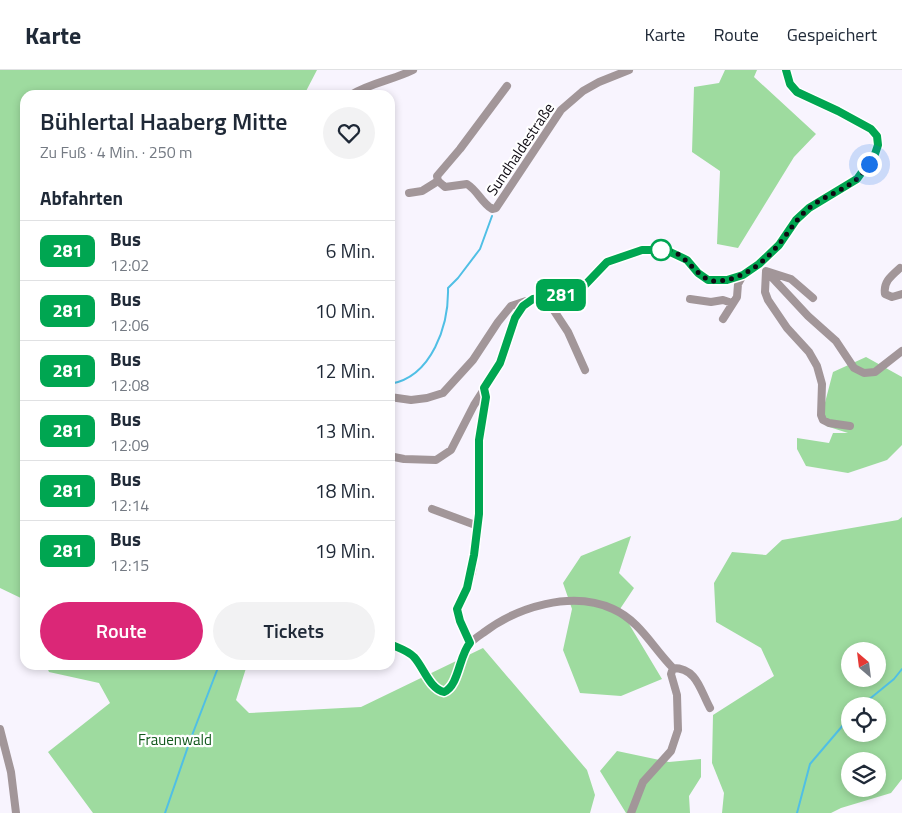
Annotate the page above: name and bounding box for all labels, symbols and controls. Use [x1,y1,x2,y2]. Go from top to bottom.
text: Karte [25,17,81,53]
text: Karte [644,21,685,48]
text: Route [713,21,759,48]
text: Gespeichert [787,21,877,48]
street label: Sundhaldestraße [480,98,560,200]
text: Bühlertal Haaberg Mitte [40,103,288,139]
button: heart [323,107,375,159]
text: Zu Fuß · 4 Min. · 250 m [40,140,193,164]
your location [857,152,882,177]
text: Abfahrten [40,183,123,212]
text: Bus [110,224,141,253]
text: 6 Min. [326,236,375,265]
text: 281 [52,237,83,264]
unlabelled marker [650,239,672,261]
text: 12:02 [110,253,149,277]
line badge: 281 [532,279,590,311]
text: 281 [546,281,576,308]
text: Bus [110,284,141,313]
text: 10 Min. [315,296,375,325]
text: 281 [52,297,83,324]
text: 12:06 [110,313,149,337]
text: Bus [110,344,141,373]
text: 12 Min. [315,356,375,385]
text: 281 [52,357,83,384]
text: 12:08 [110,373,149,397]
text: Bus [110,404,141,433]
text: 13 Min. [315,416,375,445]
text: 281 [52,417,83,444]
text: 12:09 [110,433,149,457]
text: Bus [110,464,141,493]
text: 18 Min. [315,476,375,505]
text: 281 [52,477,83,504]
text: 12:14 [110,493,149,517]
text: Bus [110,524,141,553]
text: 19 Min. [315,536,375,565]
text: 281 [52,537,83,564]
text: 12:15 [110,553,149,577]
button: Route [40,602,203,660]
button: Tickets [213,602,375,660]
north arrow [841,642,886,688]
map controls [841,642,886,797]
button: locate [841,697,886,742]
park label: Frauenwald [138,728,212,751]
button: layers [841,752,886,797]

